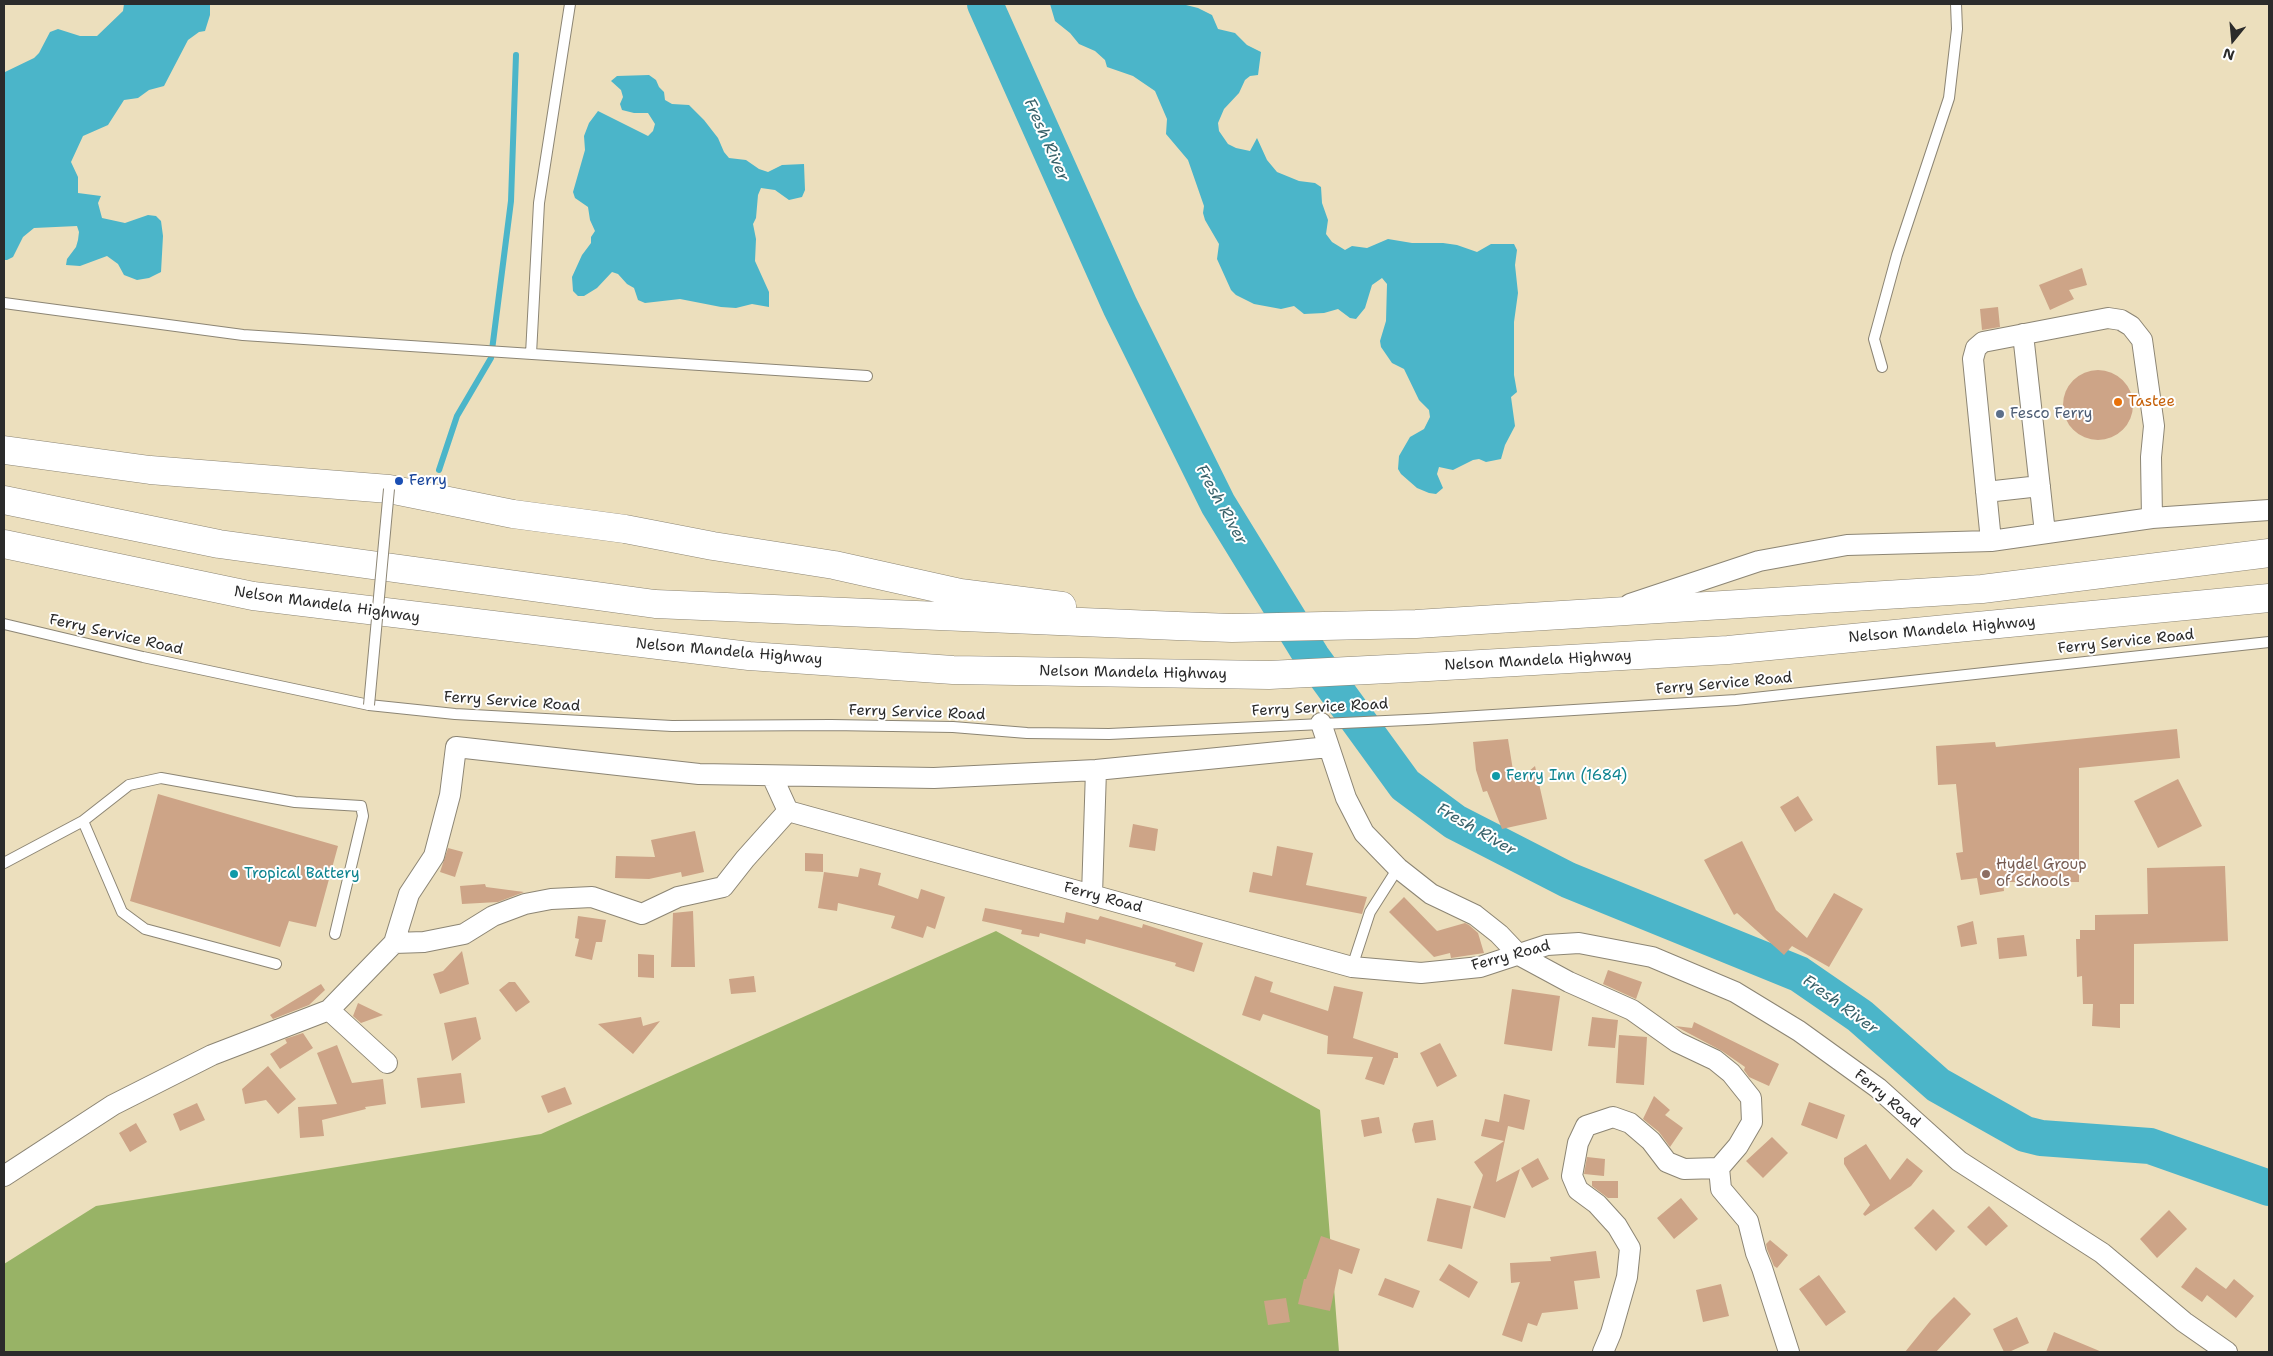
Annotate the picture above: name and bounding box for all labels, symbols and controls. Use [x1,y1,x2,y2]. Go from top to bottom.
north arrow [2208,15,2258,65]
text: N [2221,44,2237,65]
water label: Fresh River [1019,96,1073,184]
place label: Tastee [2128,393,2175,411]
marker: Tastee [2112,396,2124,408]
place label: Fesco Ferry [2010,405,2092,423]
marker: Fesco Ferry [1994,408,2006,420]
water label: Fresh River [1191,462,1251,548]
place label: Ferry [409,472,447,490]
marker: Ferry [393,475,405,487]
street label: Nelson Mandela Highway [233,583,421,627]
street label: Ferry Service Road [47,611,185,659]
street label: Nelson Mandela Highway [1848,613,2036,647]
street label: Ferry Service Road [2057,626,2195,658]
street label: Nelson Mandela Highway [635,635,823,669]
street label: Nelson Mandela Highway [1444,647,1632,675]
street label: Nelson Mandela Highway [1039,662,1227,684]
street label: Ferry Service Road [1655,669,1793,699]
street label: Ferry Service Road [443,688,581,716]
street label: Ferry Service Road [1251,695,1389,721]
street label: Ferry Service Road [848,702,986,724]
place label: Ferry Inn (1684) [1506,767,1627,785]
marker: Ferry Inn (1684) [1490,770,1502,782]
water label: Fresh River [1433,800,1519,860]
place label: Hydel Group of Schools [1996,856,2087,891]
place label: Tropical Battery [244,865,360,883]
marker: Tropical Battery [228,868,240,880]
marker: Hydel Group of Schools [1980,868,1992,880]
street label: Ferry Road [1062,879,1144,917]
street label: Ferry Road [1470,937,1552,975]
water label: Fresh River [1799,971,1881,1039]
street label: Ferry Road [1850,1066,1924,1132]

